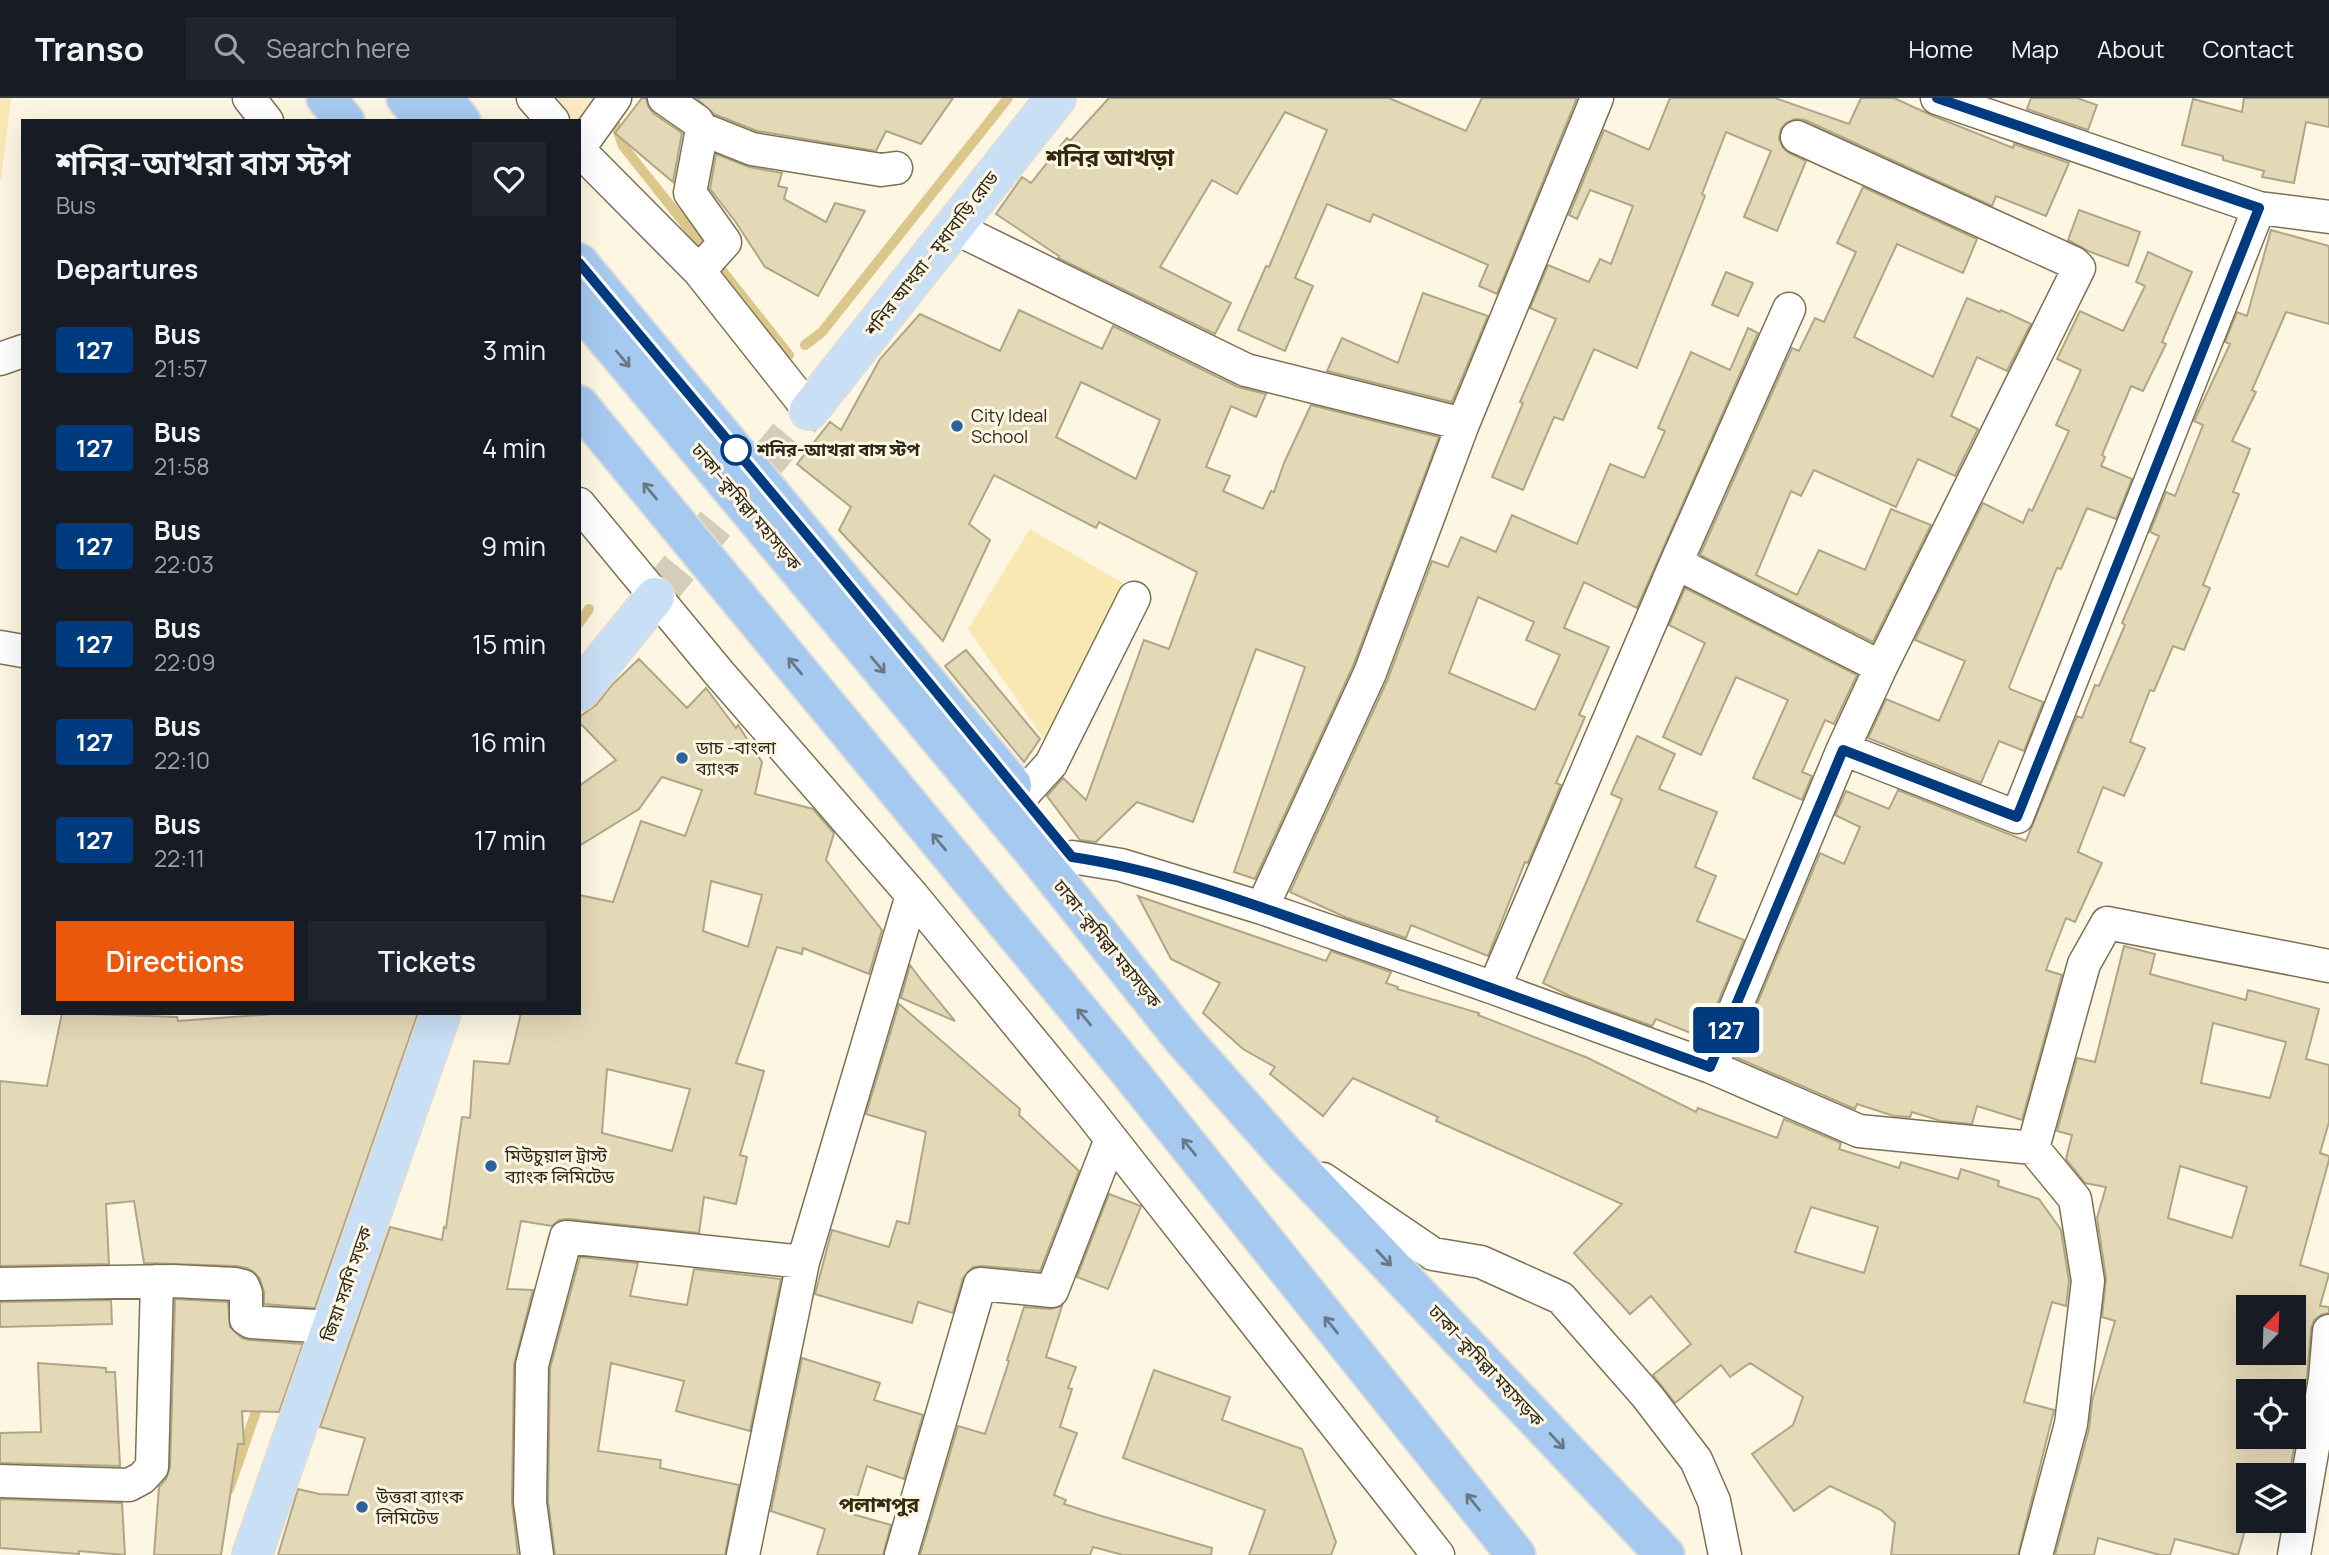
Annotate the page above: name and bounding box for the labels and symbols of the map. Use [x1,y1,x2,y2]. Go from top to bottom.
district label: শনির আখড়া [1045,140,1175,173]
street label: শনির আখরা - মৃধাবাড়ি রোড [859,166,1003,342]
one-way arrow [615,349,631,367]
place label: City Ideal School [971,403,1048,448]
marker: City Ideal School [949,418,965,434]
marker: শনির-আখরা বাস স্টপ [721,435,751,465]
street label: ঢাকা–কুমিল্লা মহাসড়ক [686,437,807,575]
place label: শনির-আখরা বাস স্টপ [756,437,920,461]
one-way arrow [642,482,658,500]
one-way arrow [870,656,886,674]
one-way arrow [787,658,802,676]
place label: ডাচ -বাংলা ব্যাংক [695,735,776,780]
marker: ডাচ -বাংলা ব্যাংক [674,750,690,766]
one-way arrow [932,833,947,851]
street label: ঢাকা–কুমিল্লা মহাসড়ক [1048,874,1167,1013]
line badge: 127 [1686,1007,1766,1053]
one-way arrow [1076,1009,1092,1027]
one-way arrow [1181,1138,1197,1156]
place label: মিউচুয়াল ট্রাস্ট ব্যাংক লিমিটেড [504,1143,614,1188]
marker: মিউচুয়াল ট্রাস্ট ব্যাংক লিমিটেড [483,1158,499,1174]
street label: জিয়া সরণি সড়ক [315,1223,377,1345]
one-way arrow [1375,1249,1392,1266]
north arrow [2236,1295,2306,1365]
street label: ঢাকা–কুমিল্লা মহাসড়ক [1423,1298,1550,1432]
one-way arrow [1323,1316,1339,1334]
one-way arrow [1549,1432,1566,1449]
place label: উত্তরা ব্যাংক লিমিটেড [375,1484,464,1529]
district label: পলাশপুর [839,1490,920,1518]
one-way arrow [1465,1494,1481,1512]
marker: উত্তরা ব্যাংক লিমিটেড [354,1499,370,1515]

